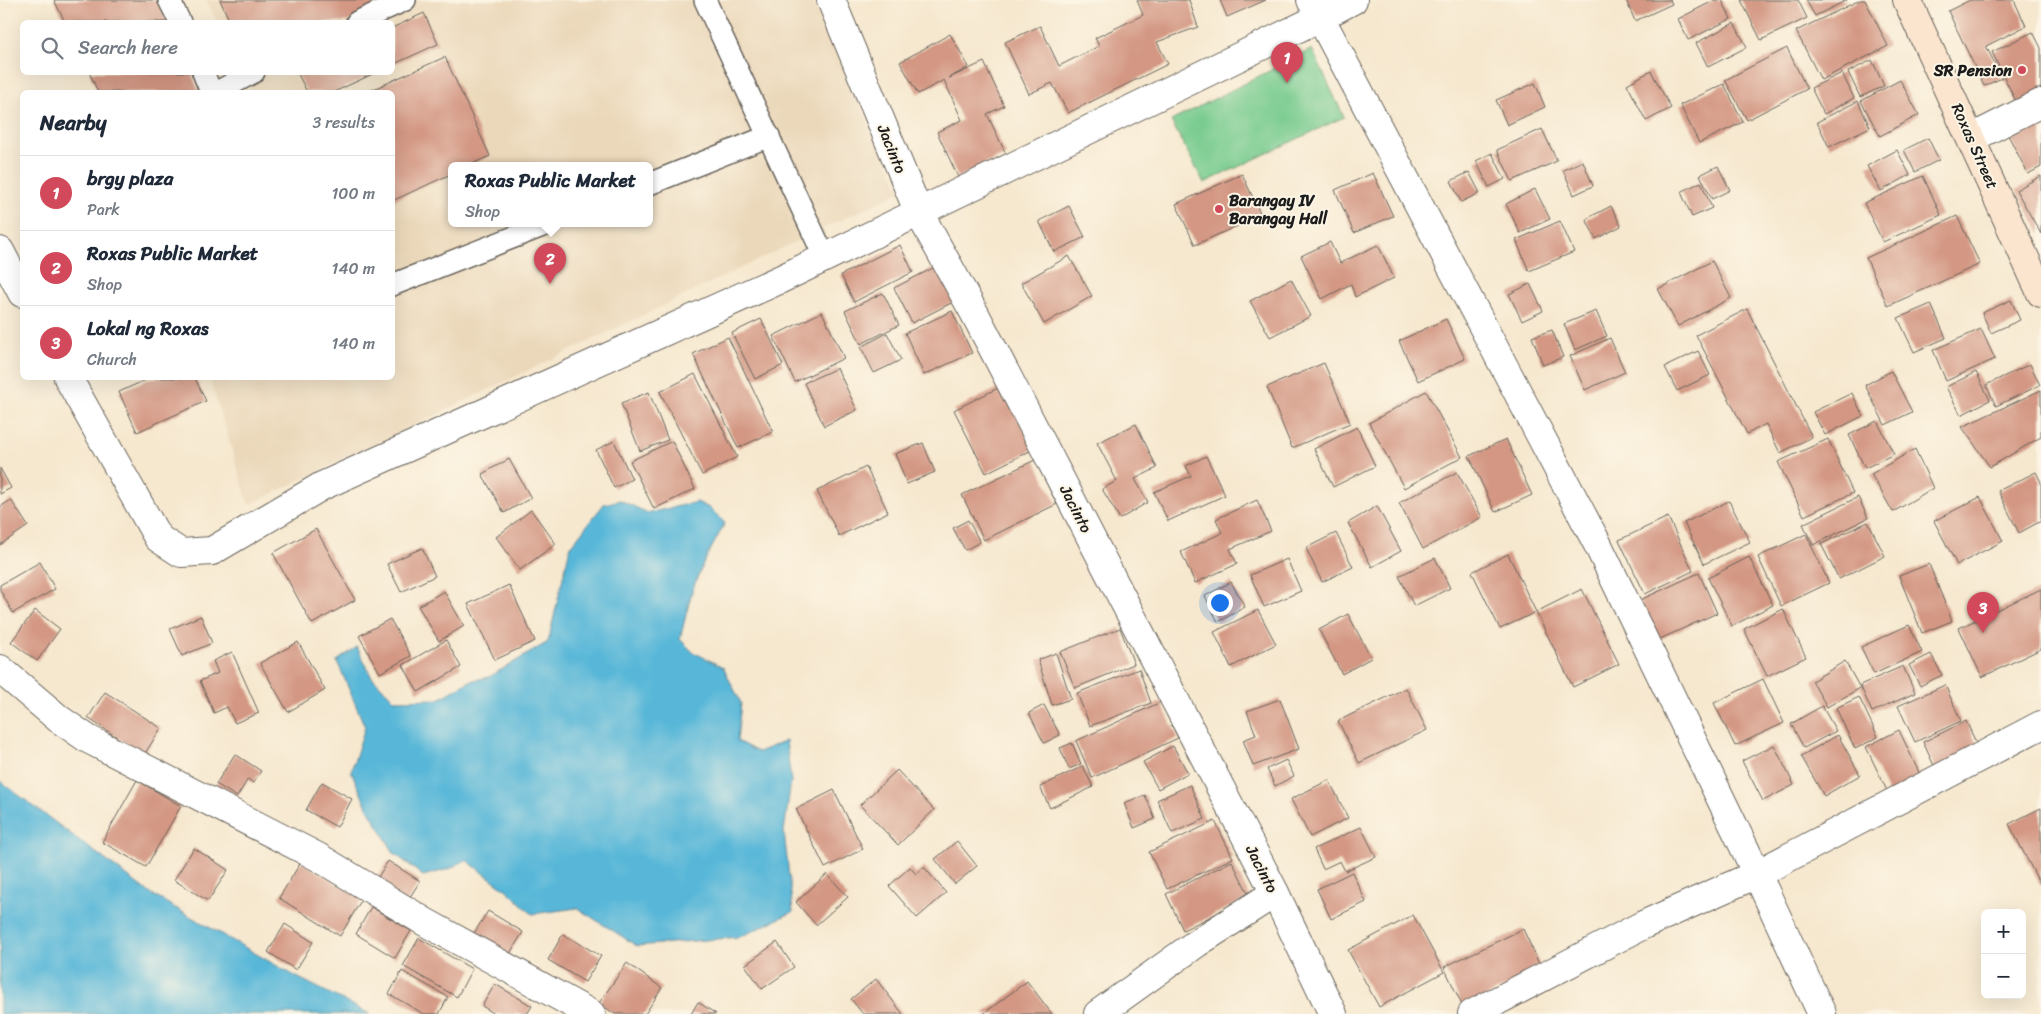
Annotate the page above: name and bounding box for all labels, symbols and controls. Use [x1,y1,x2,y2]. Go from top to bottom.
search box [20,20,395,75]
text: Search here [78,31,178,64]
icon: search [38,34,66,62]
pin: 1 [1271,42,1303,83]
place label: SR Pension [1933,56,2012,85]
marker: SR Pension [2016,64,2028,76]
street label: Roxas Street [1943,98,2007,194]
text: Nearby [40,104,106,142]
text: 3 results [312,108,375,137]
street label: Jacinto [869,119,915,178]
text: brgy plaza [87,162,173,195]
popup [448,162,653,227]
text: Roxas Public Market [465,164,636,197]
text: 1 [53,179,59,208]
text: 100 m [331,179,375,208]
place label: Barangay IV Barangay Hall [1229,186,1329,233]
text: Park [87,195,120,224]
text: Shop [465,197,500,226]
marker: Barangay IV Barangay Hall [1213,203,1225,215]
text: Roxas Public Market [87,237,258,270]
pin: 2 [534,243,566,284]
text: 2 [51,254,61,283]
text: 140 m [332,254,375,283]
text: Shop [87,270,122,299]
text: Lokal ng Roxas [87,312,209,345]
text: 3 [52,329,60,358]
text: 140 m [332,329,375,358]
text: Church [87,345,137,374]
street label: Jacinto [1051,479,1101,538]
your location [1207,590,1233,616]
pin: 3 [1967,592,1999,633]
street label: Jacinto [1237,839,1287,898]
map controls [1981,909,2026,999]
button: + [1981,909,2026,954]
button: − [1981,954,2026,999]

